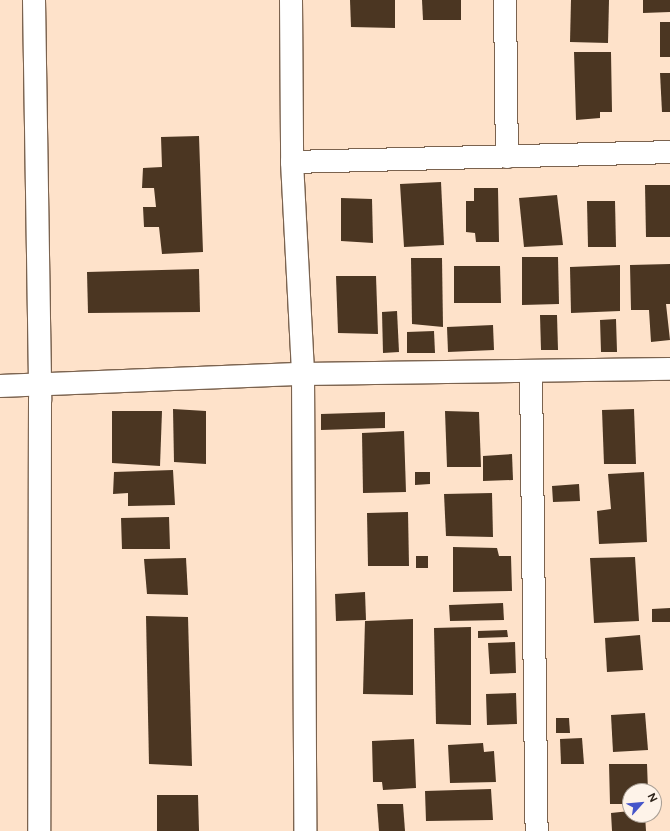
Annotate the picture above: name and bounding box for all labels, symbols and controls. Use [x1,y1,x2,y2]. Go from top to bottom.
north arrow [622,783,662,823]
text: N [645,791,660,805]

